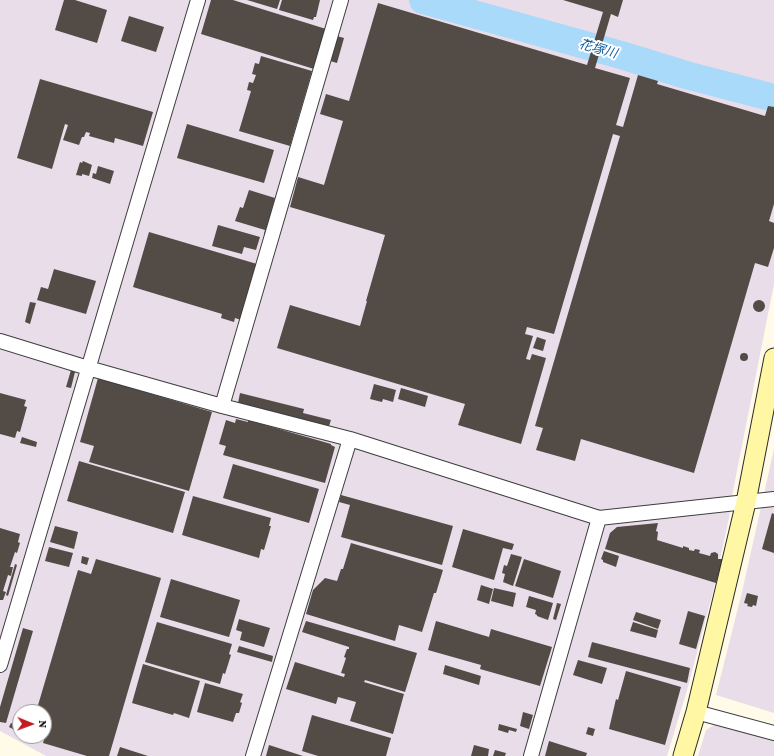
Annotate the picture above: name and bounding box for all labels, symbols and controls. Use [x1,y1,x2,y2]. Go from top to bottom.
water label: 花塚川 [577,36,619,62]
north arrow [12,704,52,744]
text: N [37,720,49,728]

